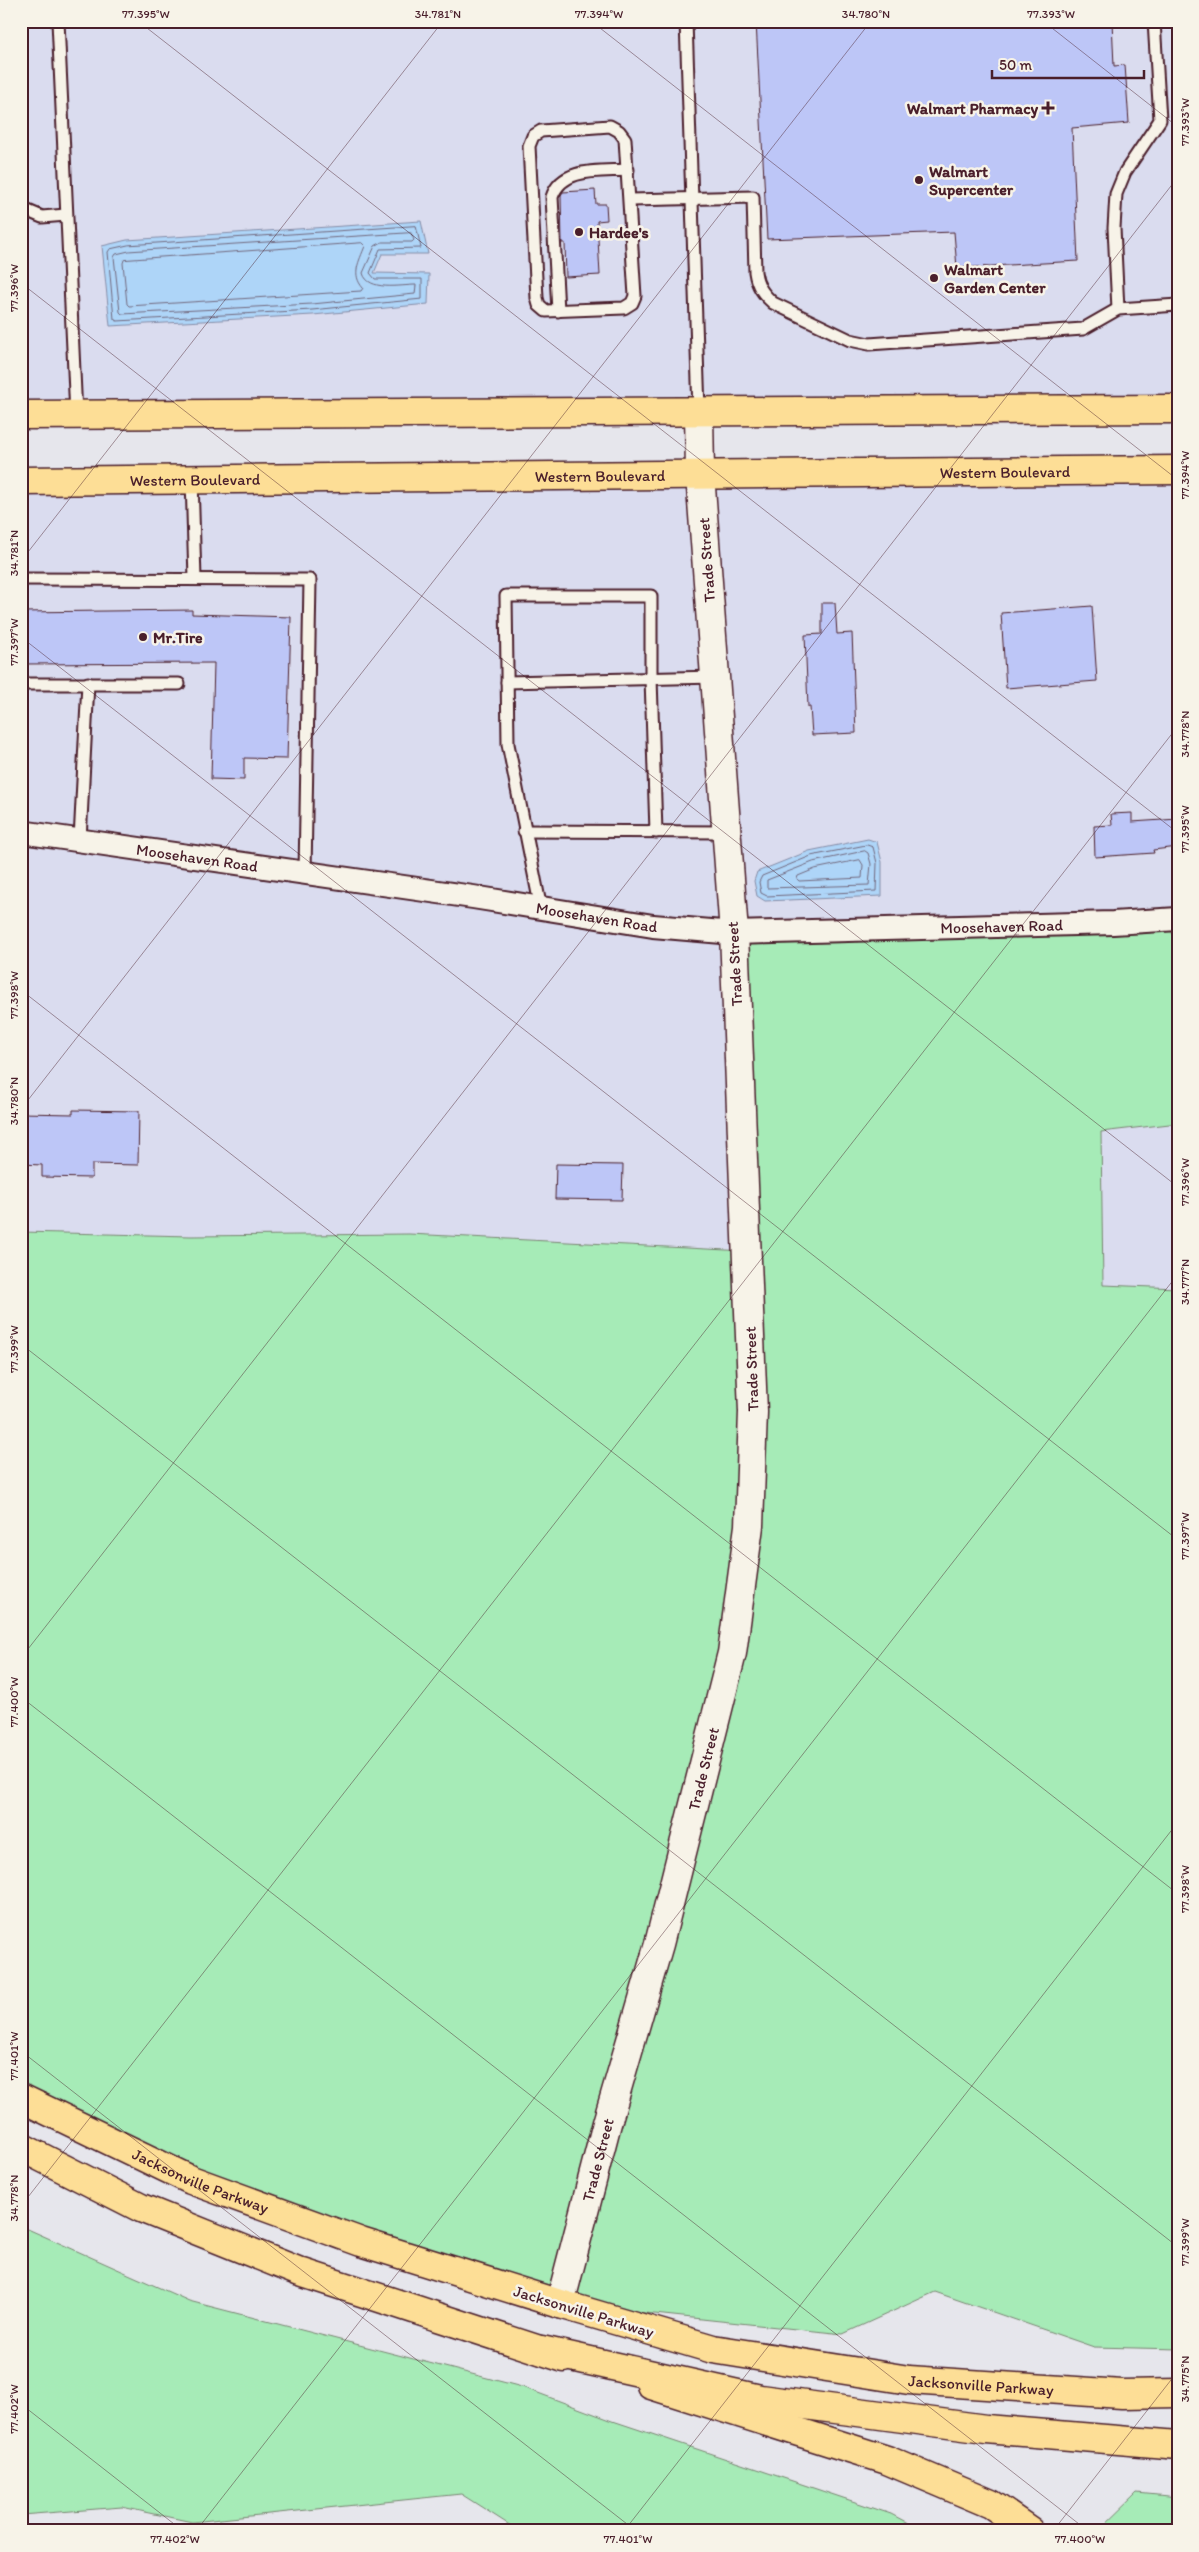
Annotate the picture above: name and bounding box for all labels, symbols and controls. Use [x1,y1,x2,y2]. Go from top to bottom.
text: 77.395°W [122,7,170,21]
text: 34.781°N [415,7,461,21]
text: 77.394°W [575,7,623,21]
text: 34.780°N [842,7,890,21]
text: 77.393°W [1027,7,1075,21]
scale bar [992,48,1144,80]
text: 50 m [999,56,1032,74]
text: 77.393°W [1178,98,1192,146]
place label: Walmart Pharmacy [907,99,1038,119]
marker: Walmart Pharmacy [1042,102,1054,114]
place label: Walmart Supercenter [929,162,1014,200]
marker: Walmart Supercenter [913,174,925,186]
place label: Hardee's [589,223,649,242]
marker: Hardee's [573,226,585,238]
place label: Walmart Garden Center [944,260,1046,297]
text: 77.396°W [7,264,21,312]
marker: Walmart Garden Center [928,272,940,284]
text: 77.394°W [1178,451,1192,499]
street label: Western Boulevard [940,462,1071,482]
street label: Western Boulevard [535,466,666,486]
street label: Western Boulevard [130,470,261,490]
street label: Trade Street [694,517,719,603]
text: 34.781°N [7,530,21,576]
text: 77.397°W [7,618,21,666]
place label: Mr.Tire [153,628,203,647]
marker: Mr.Tire [137,631,149,643]
text: 34.778°N [1178,711,1192,757]
text: 77.395°W [1178,805,1192,853]
street label: Moosehaven Road [135,840,260,876]
street label: Moosehaven Road [535,898,659,936]
street label: Moosehaven Road [940,915,1064,938]
street label: Trade Street [723,921,746,1007]
text: 77.398°W [7,971,21,1019]
text: 34.780°N [7,1077,21,1125]
text: 77.396°W [1178,1158,1192,1206]
text: 34.777°N [1178,1259,1192,1305]
text: 77.399°W [7,1325,21,1373]
street label: Trade Street [741,1326,762,1412]
text: 77.397°W [1178,1512,1192,1560]
text: 77.400°W [7,1677,21,1727]
street label: Trade Street [684,1725,723,1813]
text: 77.398°W [1178,1865,1192,1913]
text: 77.401°W [7,2032,21,2080]
street label: Trade Street [578,2116,618,2203]
street label: Jacksonville Parkway [129,2144,272,2218]
text: 34.778°N [7,2175,21,2221]
text: 77.399°W [1178,2218,1192,2266]
street label: Jacksonville Parkway [511,2281,657,2342]
text: 34.775°N [1178,2356,1192,2402]
street label: Jacksonville Parkway [908,2371,1055,2400]
text: 77.402°W [7,2384,21,2434]
text: 77.402°W [150,2532,200,2546]
text: 77.401°W [604,2532,652,2546]
text: 77.400°W [1055,2532,1105,2546]

